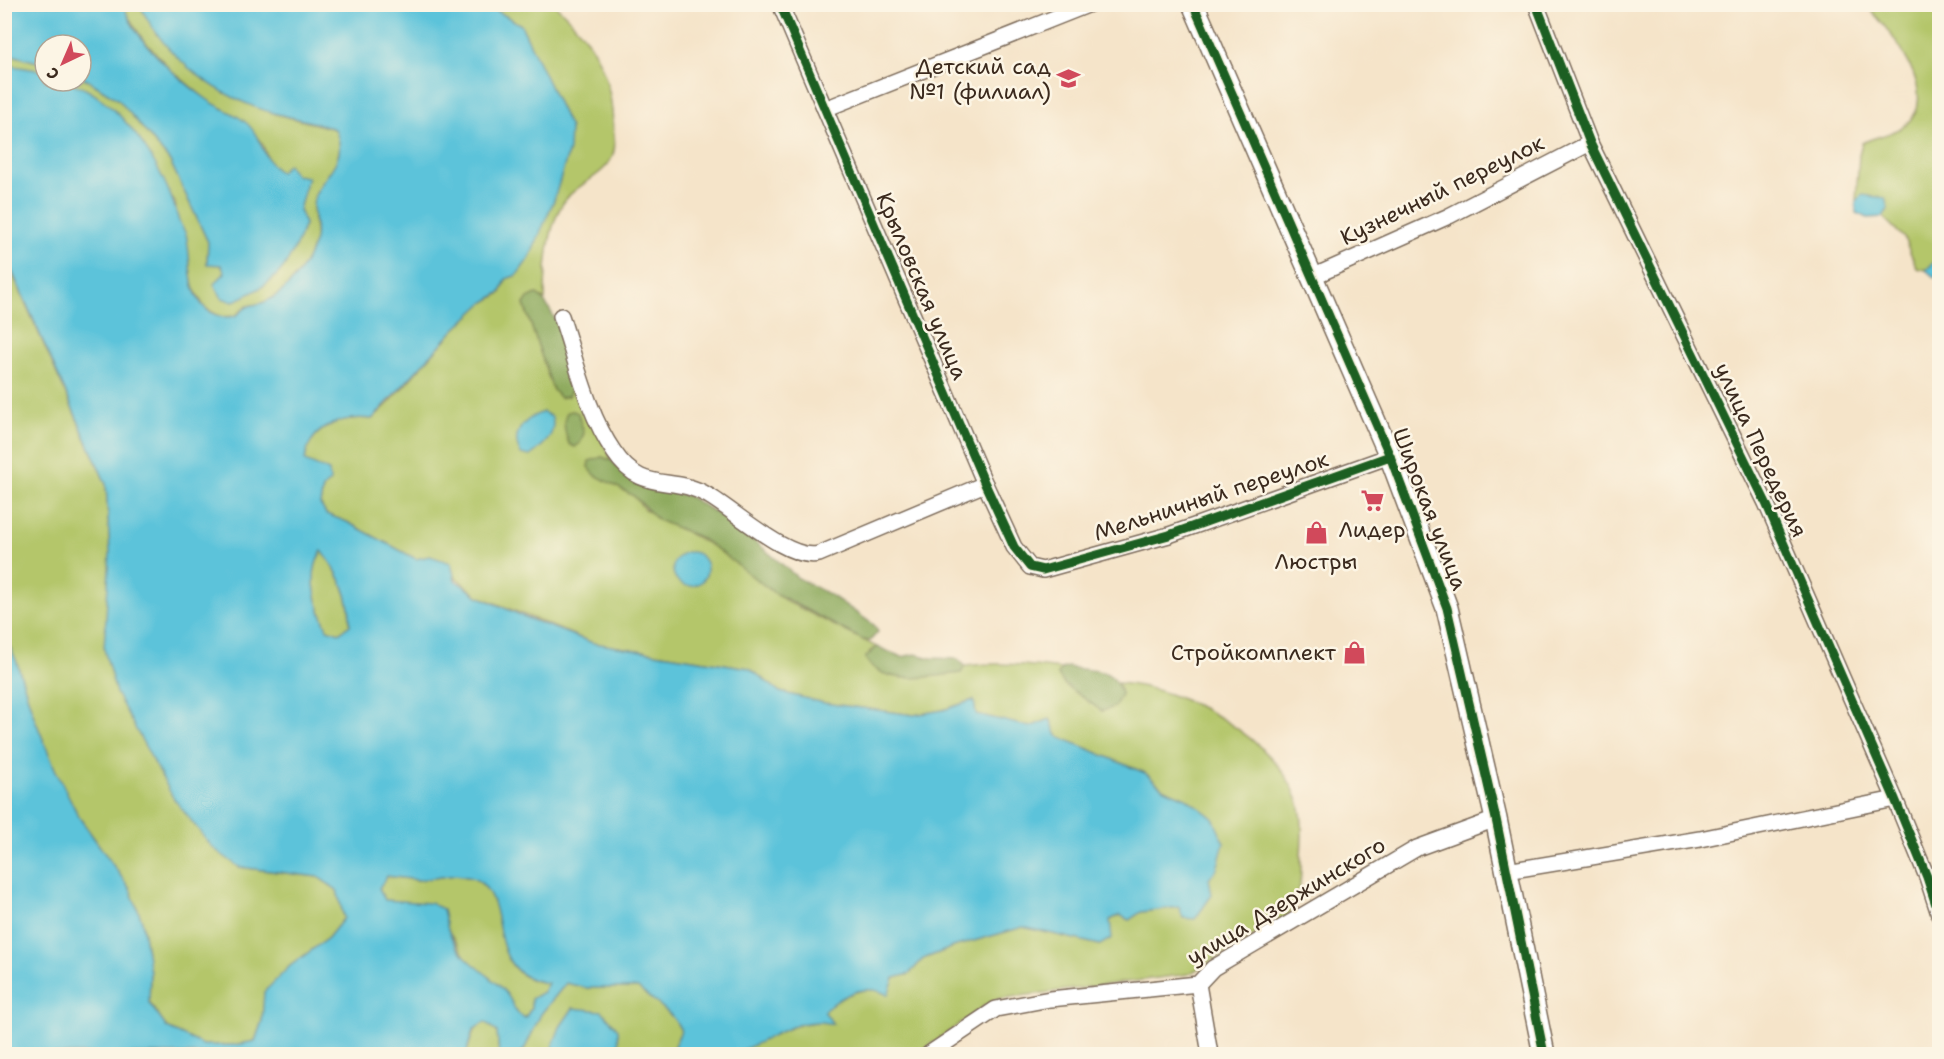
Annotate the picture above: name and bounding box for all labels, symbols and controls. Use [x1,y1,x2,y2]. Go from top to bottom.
north arrow [33,33,93,93]
place label: Детский сад №1 (филиал) [909,52,1051,106]
text: С [42,62,64,84]
school or university icon: Детский сад №1 (филиал) [1056,66,1082,92]
street label: Кузнечный переулок [1335,128,1549,252]
street label: Крыловская улица [869,188,975,384]
street label: улица Передерия [1708,358,1814,542]
street label: Широкая улица [1386,424,1474,595]
street label: Мельничный переулок [1090,444,1332,548]
supermarket icon: Лидер [1359,487,1385,513]
place label: Лидер [1338,515,1406,544]
shop icon: Люстры [1303,519,1329,545]
place label: Люстры [1274,547,1358,576]
place label: Стройкомплект [1171,638,1337,667]
shop icon: Стройкомплект [1341,639,1367,665]
street label: улица Дзержинского [1181,830,1391,972]

